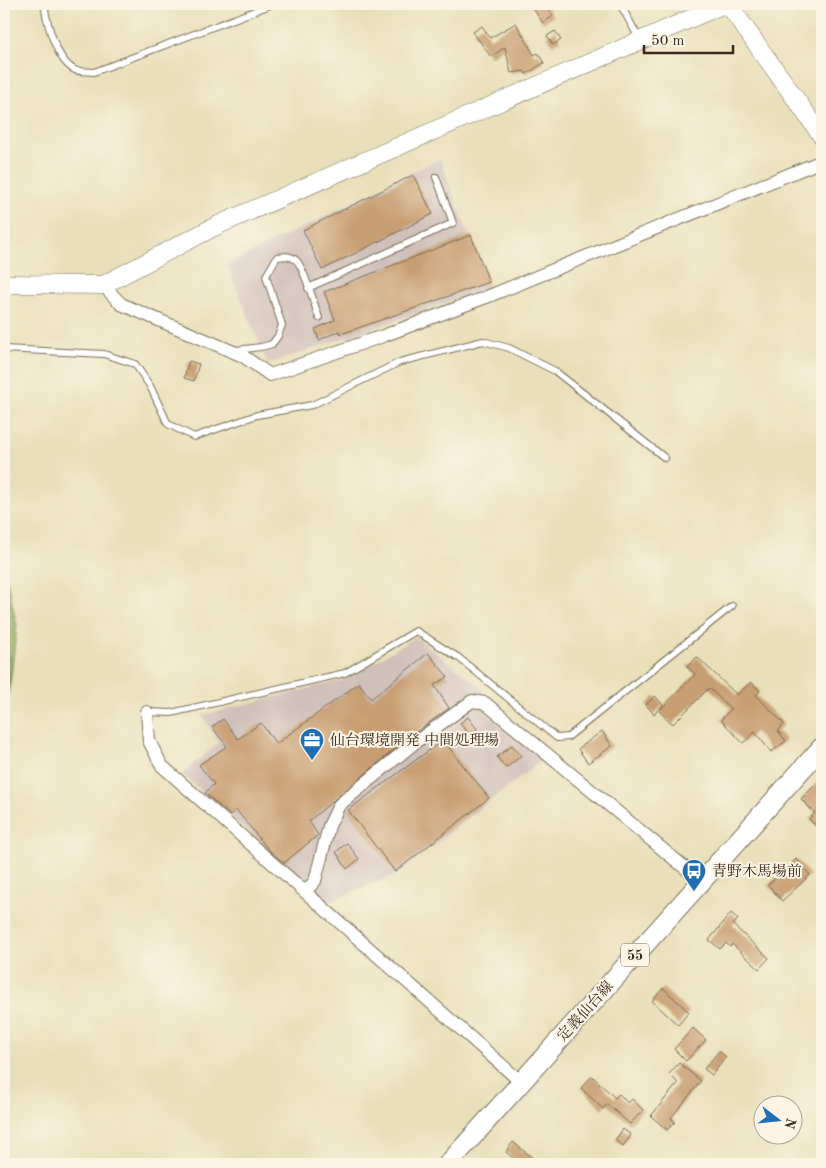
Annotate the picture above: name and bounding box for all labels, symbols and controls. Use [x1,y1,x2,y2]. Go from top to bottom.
scale bar [644,22,732,54]
text: 50 m [651,34,685,49]
office icon: 仙台環境開発 中間処理場 [299,727,325,761]
place label: 仙台環境開発 中間処理場 [330,732,499,749]
bus stop icon: 青野木馬場前 [681,858,707,892]
place label: 青野木馬場前 [712,863,802,880]
road number: 55 [621,944,649,966]
street label: 定義仙台線 [554,978,617,1045]
north arrow [754,1096,804,1146]
text: N [781,1116,798,1131]

